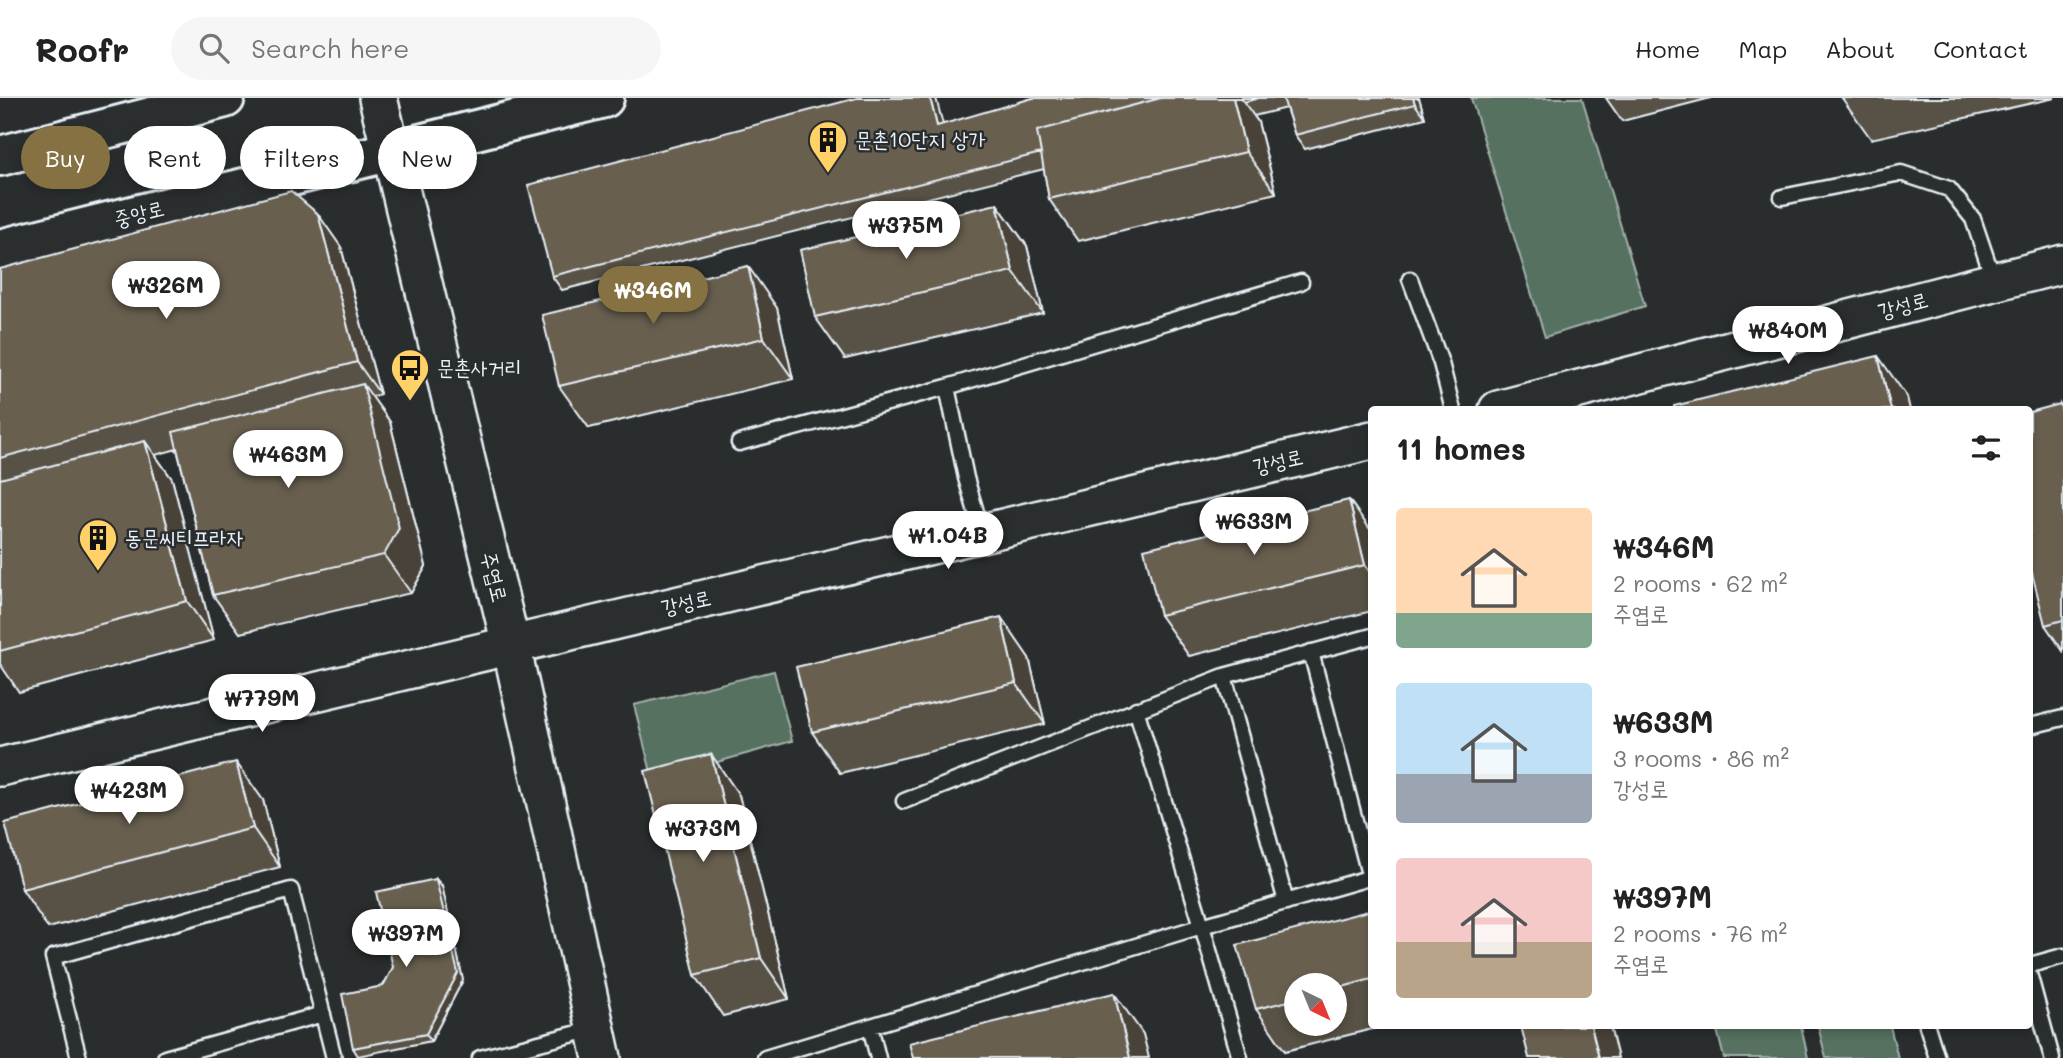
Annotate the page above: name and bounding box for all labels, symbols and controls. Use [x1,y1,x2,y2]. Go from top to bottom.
search box [171,17,661,80]
text: Roofr [35,27,129,70]
icon: search [195,29,233,67]
text: Search here [251,31,409,65]
text: Home [1635,33,1700,64]
text: Map [1738,33,1787,64]
text: About [1825,33,1895,64]
text: Contact [1933,33,2028,64]
building icon: 문촌10단지 상가 [807,119,849,174]
place label: 문촌10단지 상가 [855,125,986,152]
chip: Buy [21,126,110,189]
chip: Rent [124,126,226,189]
chip: Filters [240,126,364,189]
chip: New [378,126,477,189]
street label: 중앙로 [111,193,167,232]
pin: ₩375M [857,202,955,261]
text: ₩375M [868,209,944,239]
pin: ₩326M [117,262,215,321]
pin: ₩346M [604,266,702,326]
text: ₩326M [128,269,204,299]
text: ₩346M [614,274,692,304]
street label: 강성로 [1875,285,1931,324]
pin: ₩840M [1739,306,1837,366]
text: ₩840M [1748,314,1828,344]
bus stop icon: 문촌사거리 [389,347,431,402]
place label: 문촌사거리 [437,353,522,380]
text: 11 homes [1396,428,1526,468]
icon: filters [1967,429,2005,467]
pin: ₩463M [239,430,337,490]
text: ₩463M [249,438,327,468]
street label: 강성로 [1250,442,1305,479]
pin: ₩633M [1205,498,1303,557]
text: ₩633M [1215,505,1293,535]
pin: ₩1.04B [891,512,1005,571]
building icon: 동문씨티프라자 [77,517,119,572]
text: ₩1.04B [908,519,988,549]
place label: 동문씨티프라자 [125,523,243,550]
text: ₩346M [1613,526,1715,566]
icon: home [1452,536,1536,620]
street label: 주엽로 [476,549,515,605]
text: 2 rooms · 62 m² [1613,568,1787,598]
street label: 강성로 [658,583,713,620]
text: 주엽로 [1613,598,1669,628]
pin: ₩779M [213,674,311,734]
text: ₩779M [224,682,300,712]
text: ₩633M [1613,701,1714,741]
icon: home [1452,711,1536,795]
text: 3 rooms · 86 m² [1613,743,1789,773]
pin: ₩423M [80,766,178,826]
text: 강성로 [1613,773,1669,803]
text: ₩423M [91,774,167,804]
pin: ₩373M [654,804,752,864]
text: ₩373M [665,812,741,842]
text: ₩397M [1613,876,1712,916]
icon: home [1452,886,1536,970]
pin: ₩397M [357,910,455,969]
text: ₩397M [368,917,444,947]
text: 2 rooms · 76 m² [1613,918,1787,948]
text: 주엽로 [1613,948,1669,978]
north arrow [1284,973,1348,1036]
map controls [1284,973,1347,1036]

